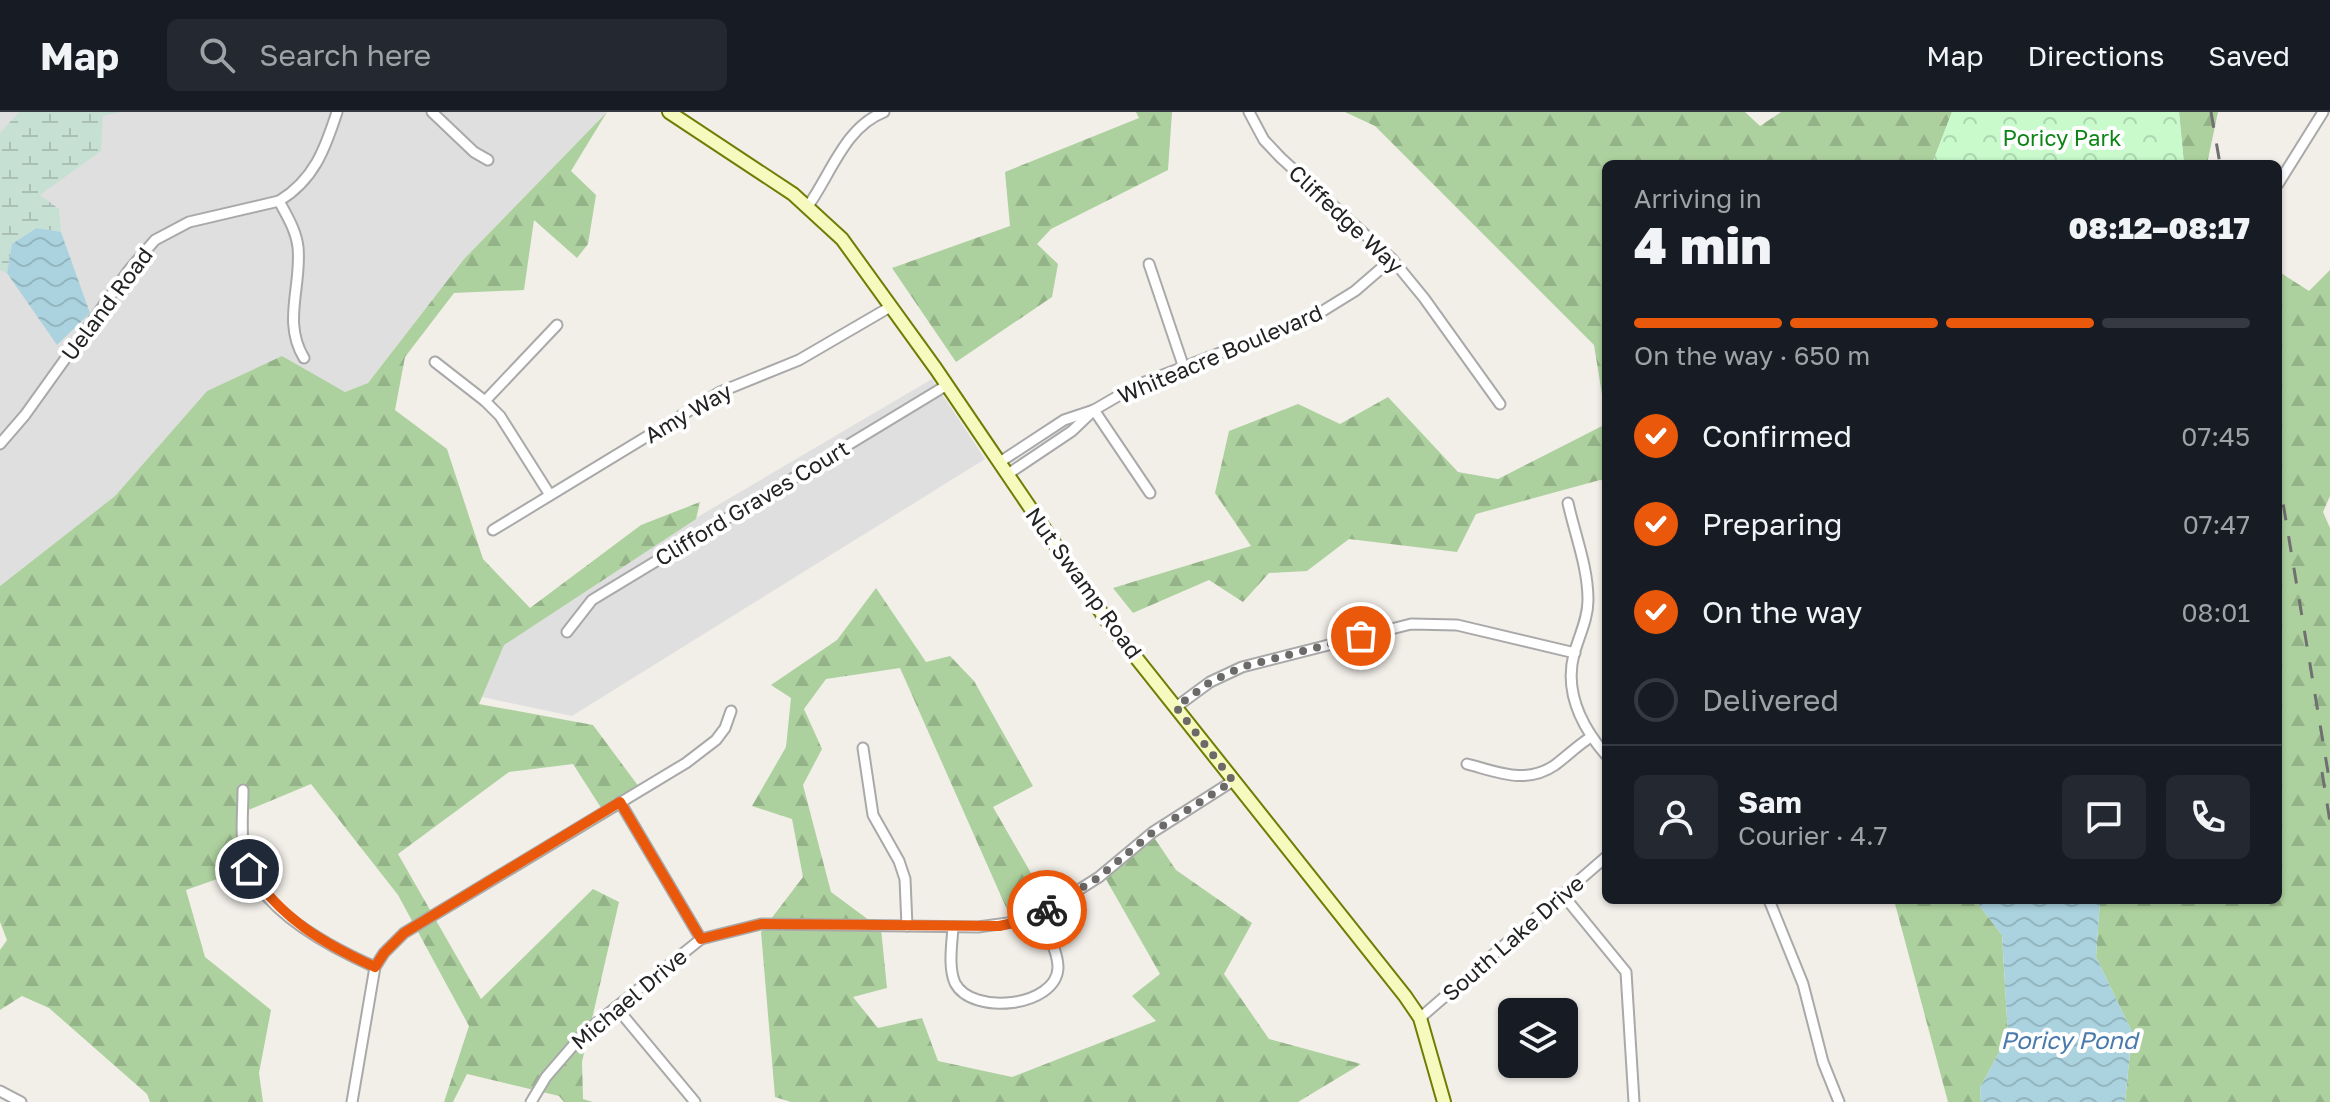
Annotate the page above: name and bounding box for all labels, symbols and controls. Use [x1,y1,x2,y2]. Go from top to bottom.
search box [167,19,727,91]
text: Map [40,33,119,78]
icon: search [195,33,239,77]
text: Search here [259,37,431,73]
text: Map [1926,39,1983,72]
text: Directions [2027,39,2164,72]
text: Saved [2208,39,2290,72]
park label: Poricy Park [2003,124,2121,151]
street label: Cliffedge Way [1284,159,1409,278]
text: Arriving in [1634,183,1762,214]
text: 08:12–08:17 [2069,210,2250,246]
text: 4 min [1634,213,1772,275]
street label: Ueland Road [55,242,158,366]
street label: Whiteacre Boulevard [1113,298,1326,409]
text: On the way · 650 m [1634,340,1870,371]
street label: Amy Way [639,377,736,448]
icon: check [1634,414,1678,458]
text: Confirmed [1702,418,1852,454]
text: 07:45 [2181,421,2250,452]
street label: Clifford Graves Court [650,434,854,571]
street label: Nut Swamp Road [1020,502,1148,664]
icon: check [1634,502,1678,546]
text: Preparing [1702,506,1843,542]
text: 07:47 [2183,509,2250,540]
icon: check [1634,590,1678,634]
text: On the way [1702,594,1862,630]
text: 08:01 [2181,597,2250,628]
pin [1327,602,1395,670]
icon: bag [1339,614,1383,658]
text: Delivered [1702,682,1839,718]
button: person [1634,775,1718,859]
button: chat [2062,775,2146,859]
button: phone [2166,775,2250,859]
text: Sam [1738,784,1802,820]
text: Courier · 4.7 [1738,820,1888,851]
pin [215,835,283,903]
icon: home [227,847,271,891]
street label: South Lake Drive [1436,869,1589,1006]
courier [1007,870,1087,950]
icon: bike [1025,888,1069,932]
street label: Michael Drive [565,942,692,1055]
map controls [1498,998,1578,1078]
button: layers [1498,998,1578,1078]
water label: Poricy Pond [2000,1025,2141,1055]

